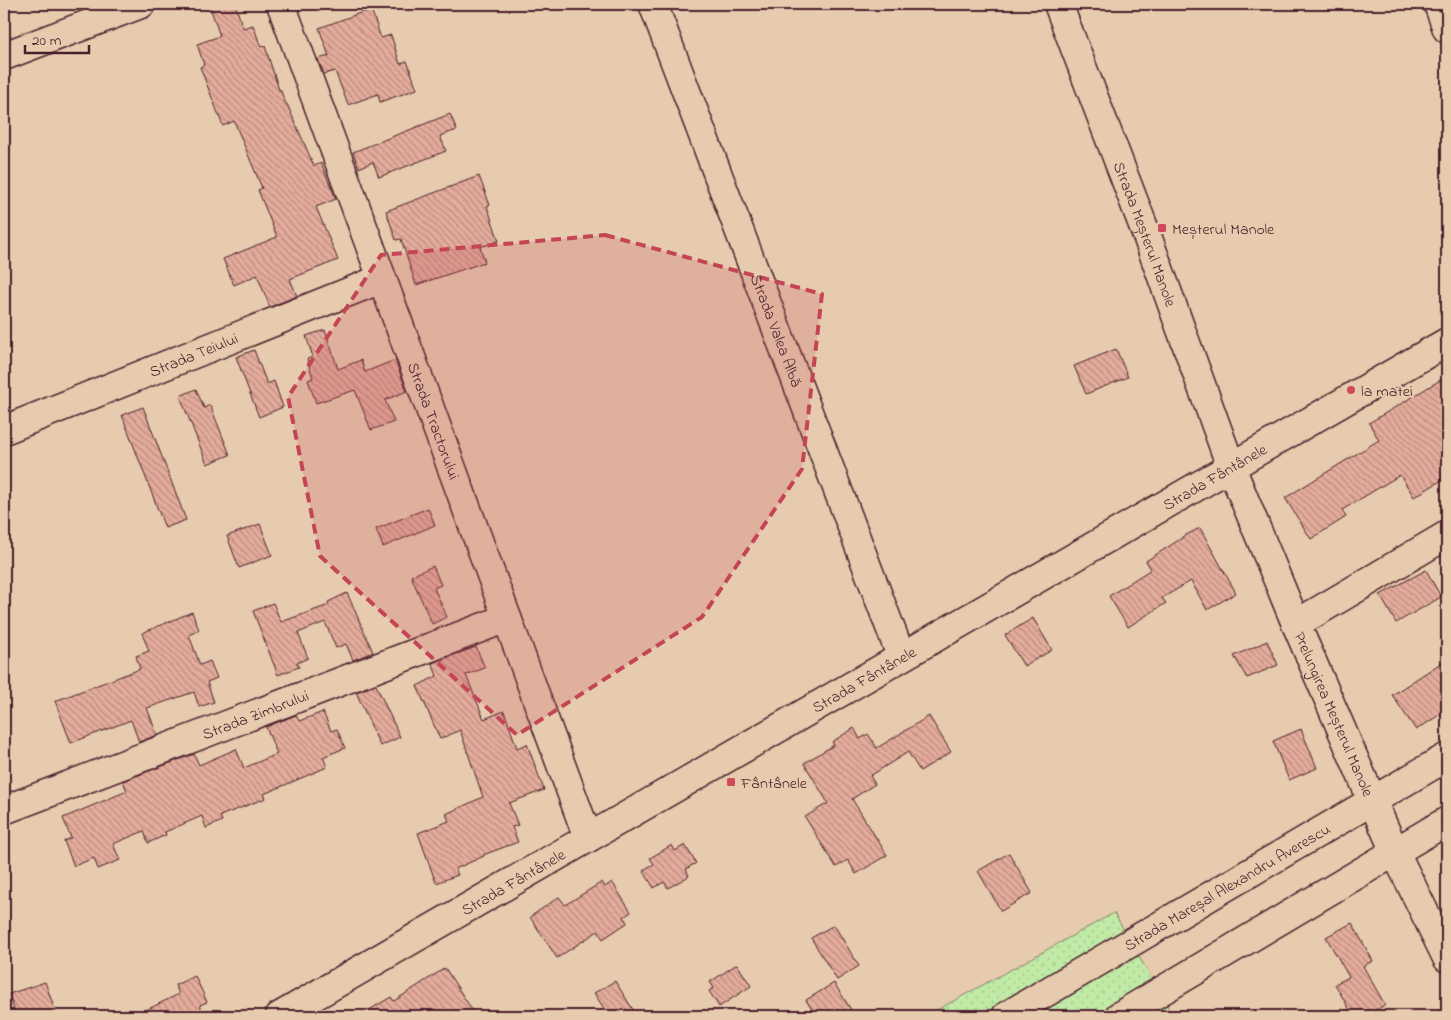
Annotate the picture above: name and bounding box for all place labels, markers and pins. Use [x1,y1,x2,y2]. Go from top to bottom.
place label: Meșterul Manole [1172,218,1275,242]
marker: Meșterul Manole [1156,222,1168,234]
place label: la matei [1361,380,1413,404]
marker: la matei [1345,384,1357,396]
place label: Fântânele [740,772,808,796]
marker: Fântânele [725,776,737,788]

